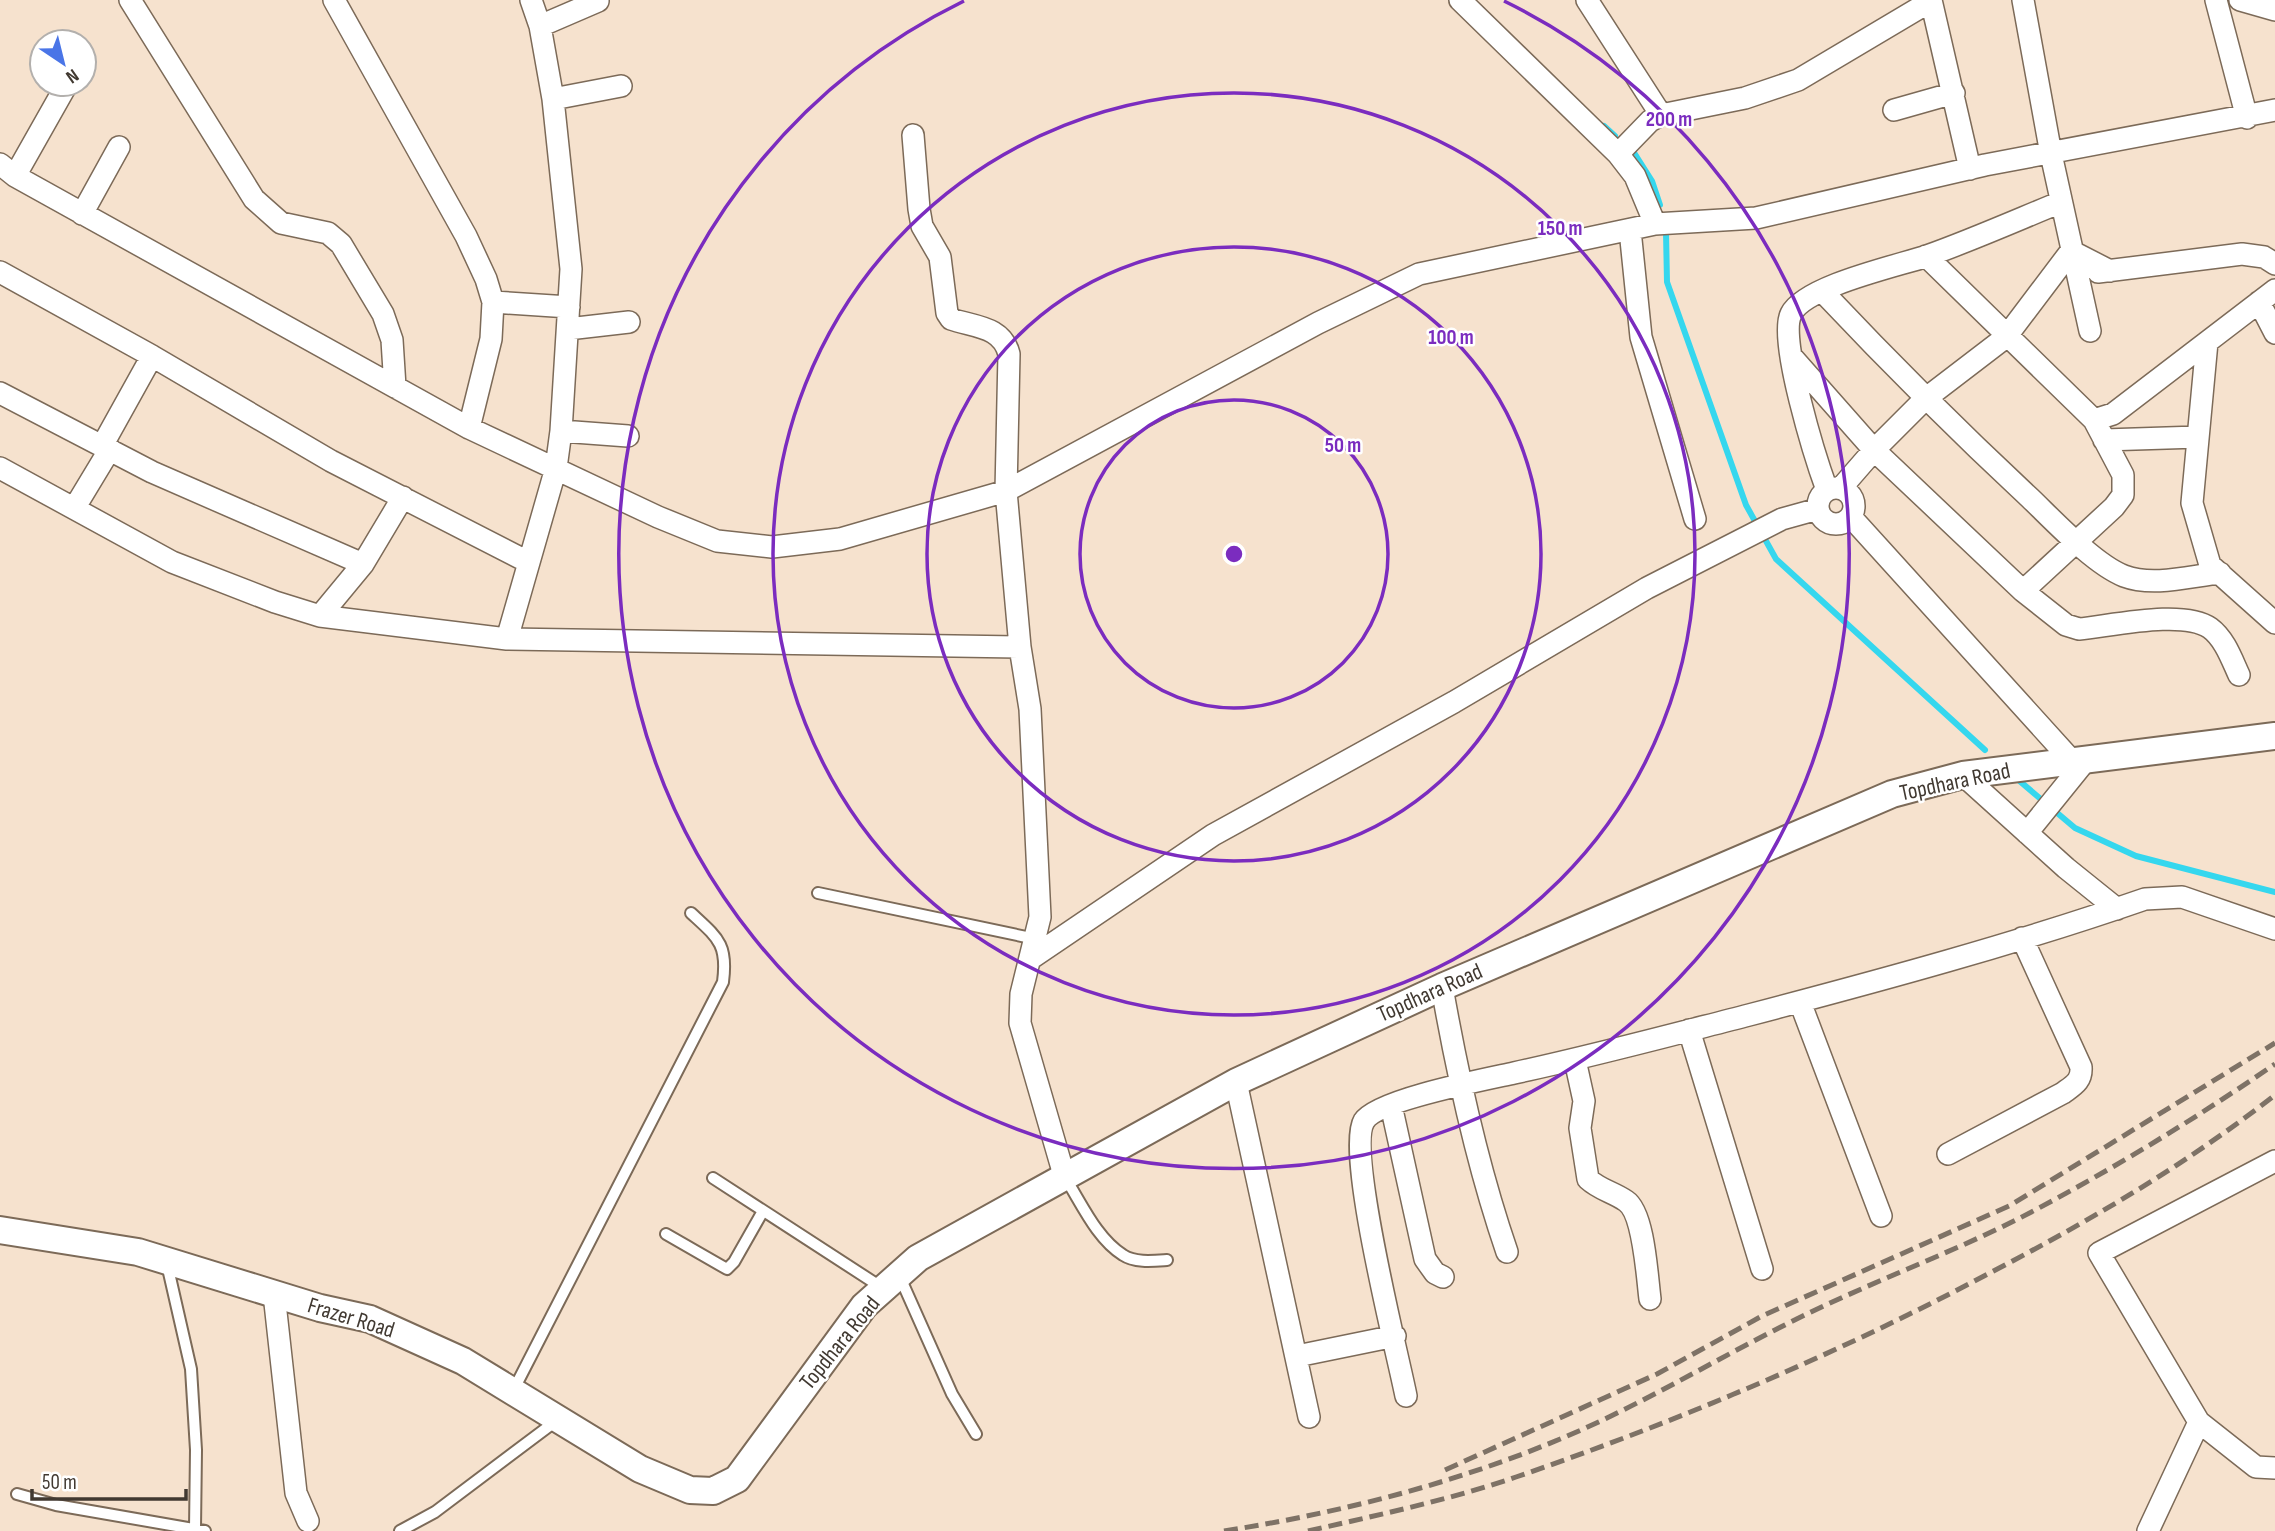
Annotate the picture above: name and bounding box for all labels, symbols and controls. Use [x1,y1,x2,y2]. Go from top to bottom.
north arrow [28,28,98,98]
text: N [61,63,83,88]
text: 200 m [1646,107,1692,132]
text: 150 m [1538,216,1582,241]
text: 100 m [1428,325,1474,350]
text: 50 m [1325,433,1361,458]
centre of rings [1222,542,1246,566]
street label: Topdhara Road [1897,757,2013,807]
street label: Topdhara Road [1373,957,1487,1029]
street label: Topdhara Road [794,1291,886,1395]
street label: Frazer Road [304,1292,398,1344]
scale bar [32,1458,186,1502]
text: 50 m [42,1470,77,1495]

